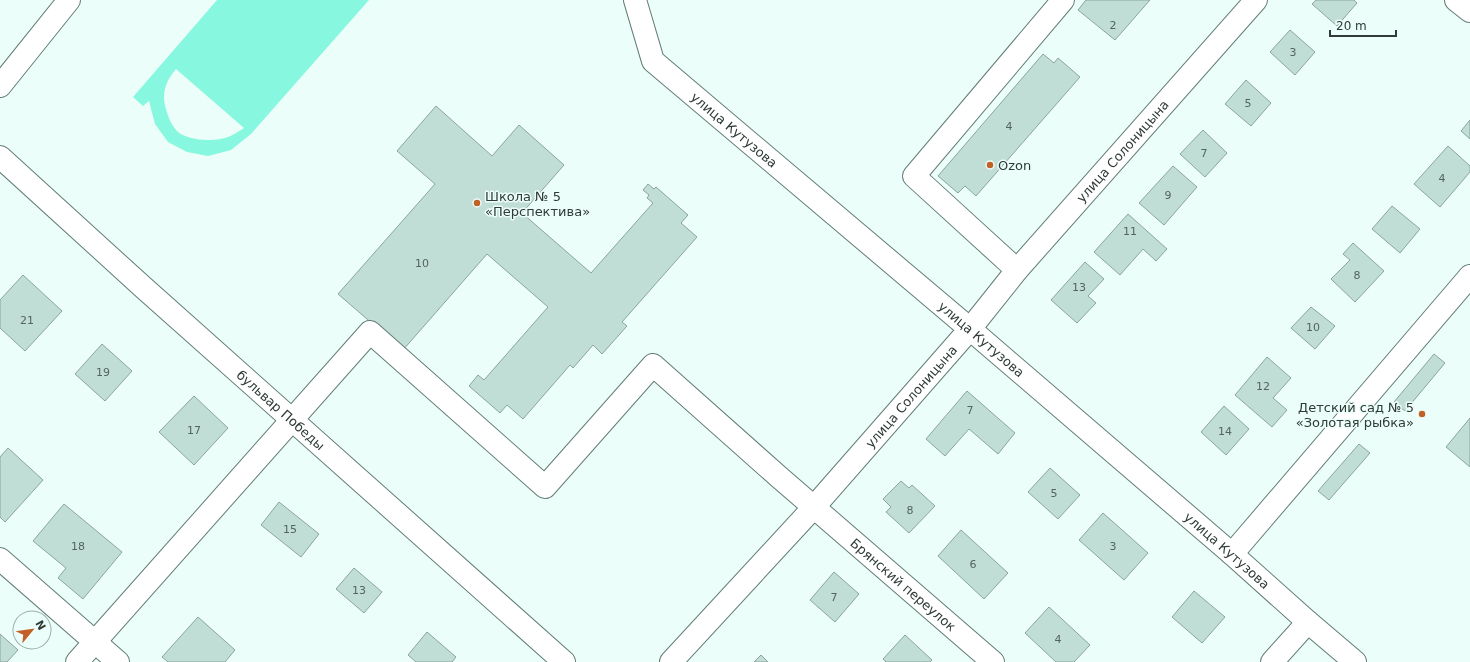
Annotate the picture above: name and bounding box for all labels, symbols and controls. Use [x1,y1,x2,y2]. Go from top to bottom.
scale bar [1330,12,1396,38]
house number: 2 [1110,19,1117,32]
text: 20 m [1336,19,1367,33]
house number: 3 [1290,46,1297,59]
street label: улица Кутузова [688,89,780,171]
street label: улица Солоницына [1074,97,1172,205]
house number: 5 [1245,97,1252,110]
house number: 4 [1006,120,1013,133]
house number: 7 [1201,147,1208,160]
place label: Ozon [998,158,1031,173]
marker: Ozon [985,160,995,170]
house number: 4 [1439,172,1446,185]
place label: Школа № 5 «Перспектива» [485,189,590,219]
house number: 9 [1165,189,1172,202]
marker: Школа № 5 «Перспектива» [472,198,482,208]
house number: 11 [1123,225,1137,238]
house number: 10 [415,257,429,270]
house number: 8 [1354,269,1361,282]
house number: 13 [1072,281,1086,294]
street label: улица Кутузова [935,299,1027,380]
house number: 21 [20,314,34,327]
house number: 10 [1306,321,1320,334]
street label: улица Солоницына [862,342,960,451]
house number: 19 [96,366,110,379]
street label: бульвар Победы [233,367,328,453]
house number: 12 [1256,380,1270,393]
place label: Детский сад № 5 «Золотая рыбка» [1296,400,1414,430]
house number: 7 [967,404,974,417]
marker: Детский сад № 5 «Золотая рыбка» [1417,409,1427,419]
house number: 17 [187,424,201,437]
house number: 14 [1218,425,1232,438]
house number: 5 [1051,487,1058,500]
house number: 8 [907,504,914,517]
street label: улица Кутузова [1181,509,1272,592]
house number: 15 [283,523,297,536]
street label: Брянский переулок [847,535,959,635]
house number: 18 [71,540,85,553]
house number: 3 [1110,540,1117,553]
house number: 6 [970,558,977,571]
house number: 13 [352,584,366,597]
house number: 7 [831,591,838,604]
north arrow [12,610,52,650]
text: N [32,618,48,633]
house number: 4 [1055,633,1062,646]

